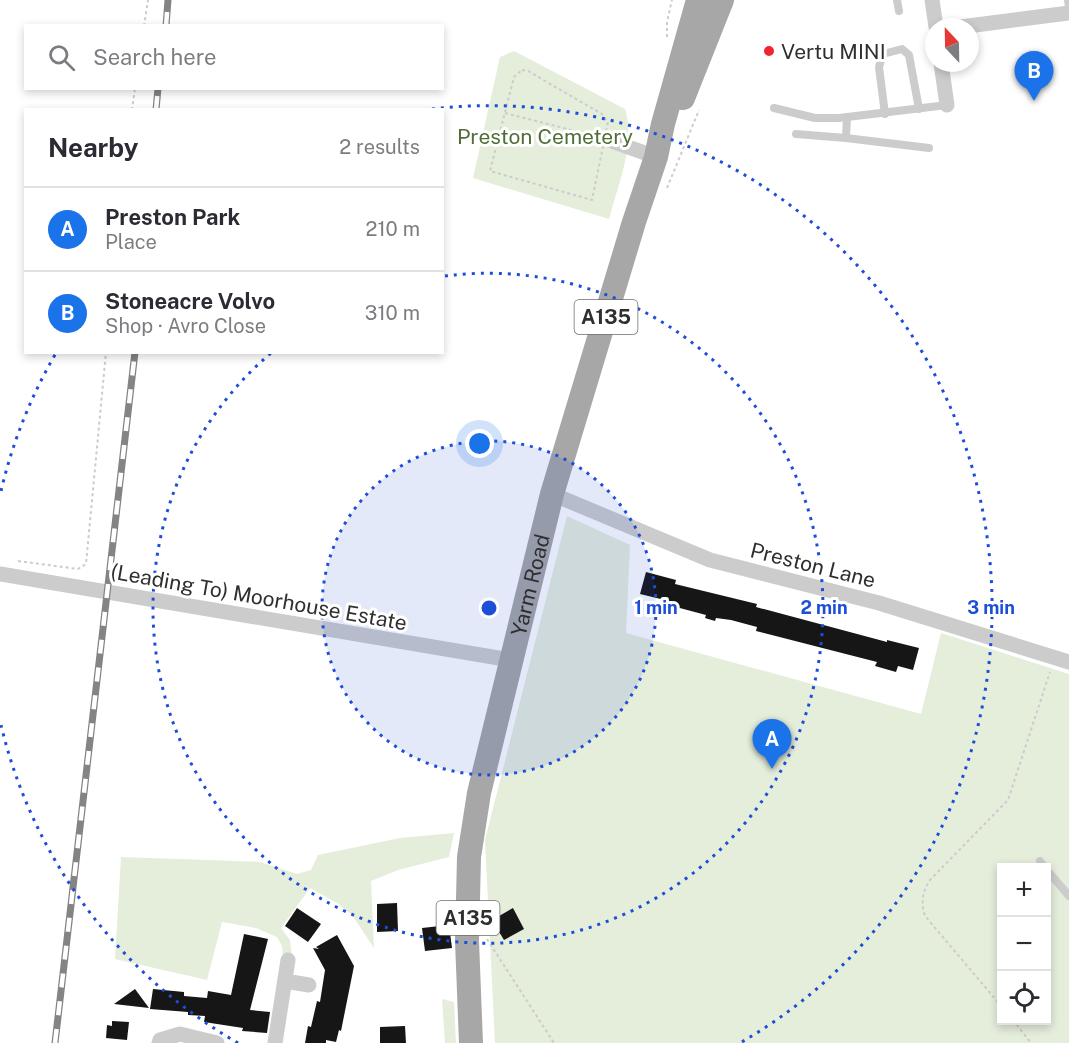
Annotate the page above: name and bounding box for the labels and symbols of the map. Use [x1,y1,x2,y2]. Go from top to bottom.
north arrow [925,18,979,72]
place label: Vertu MINI [781,39,886,64]
marker: Vertu MINI [762,44,776,58]
pin: B [1014,51,1054,101]
park label: Preston Cemetery [457,124,633,149]
road number: A135 [574,300,638,334]
your location [465,429,494,458]
street label: Yarm Road [505,531,554,639]
street label: Preston Lane [748,537,878,593]
street label: (Leading To) Moorhouse Estate [109,559,409,635]
text: 1 min [634,597,678,618]
text: 2 min [800,597,848,618]
text: 3 min [967,597,1015,618]
centre of rings [479,598,499,618]
pin: A [752,720,792,769]
road number: A135 [436,901,500,935]

